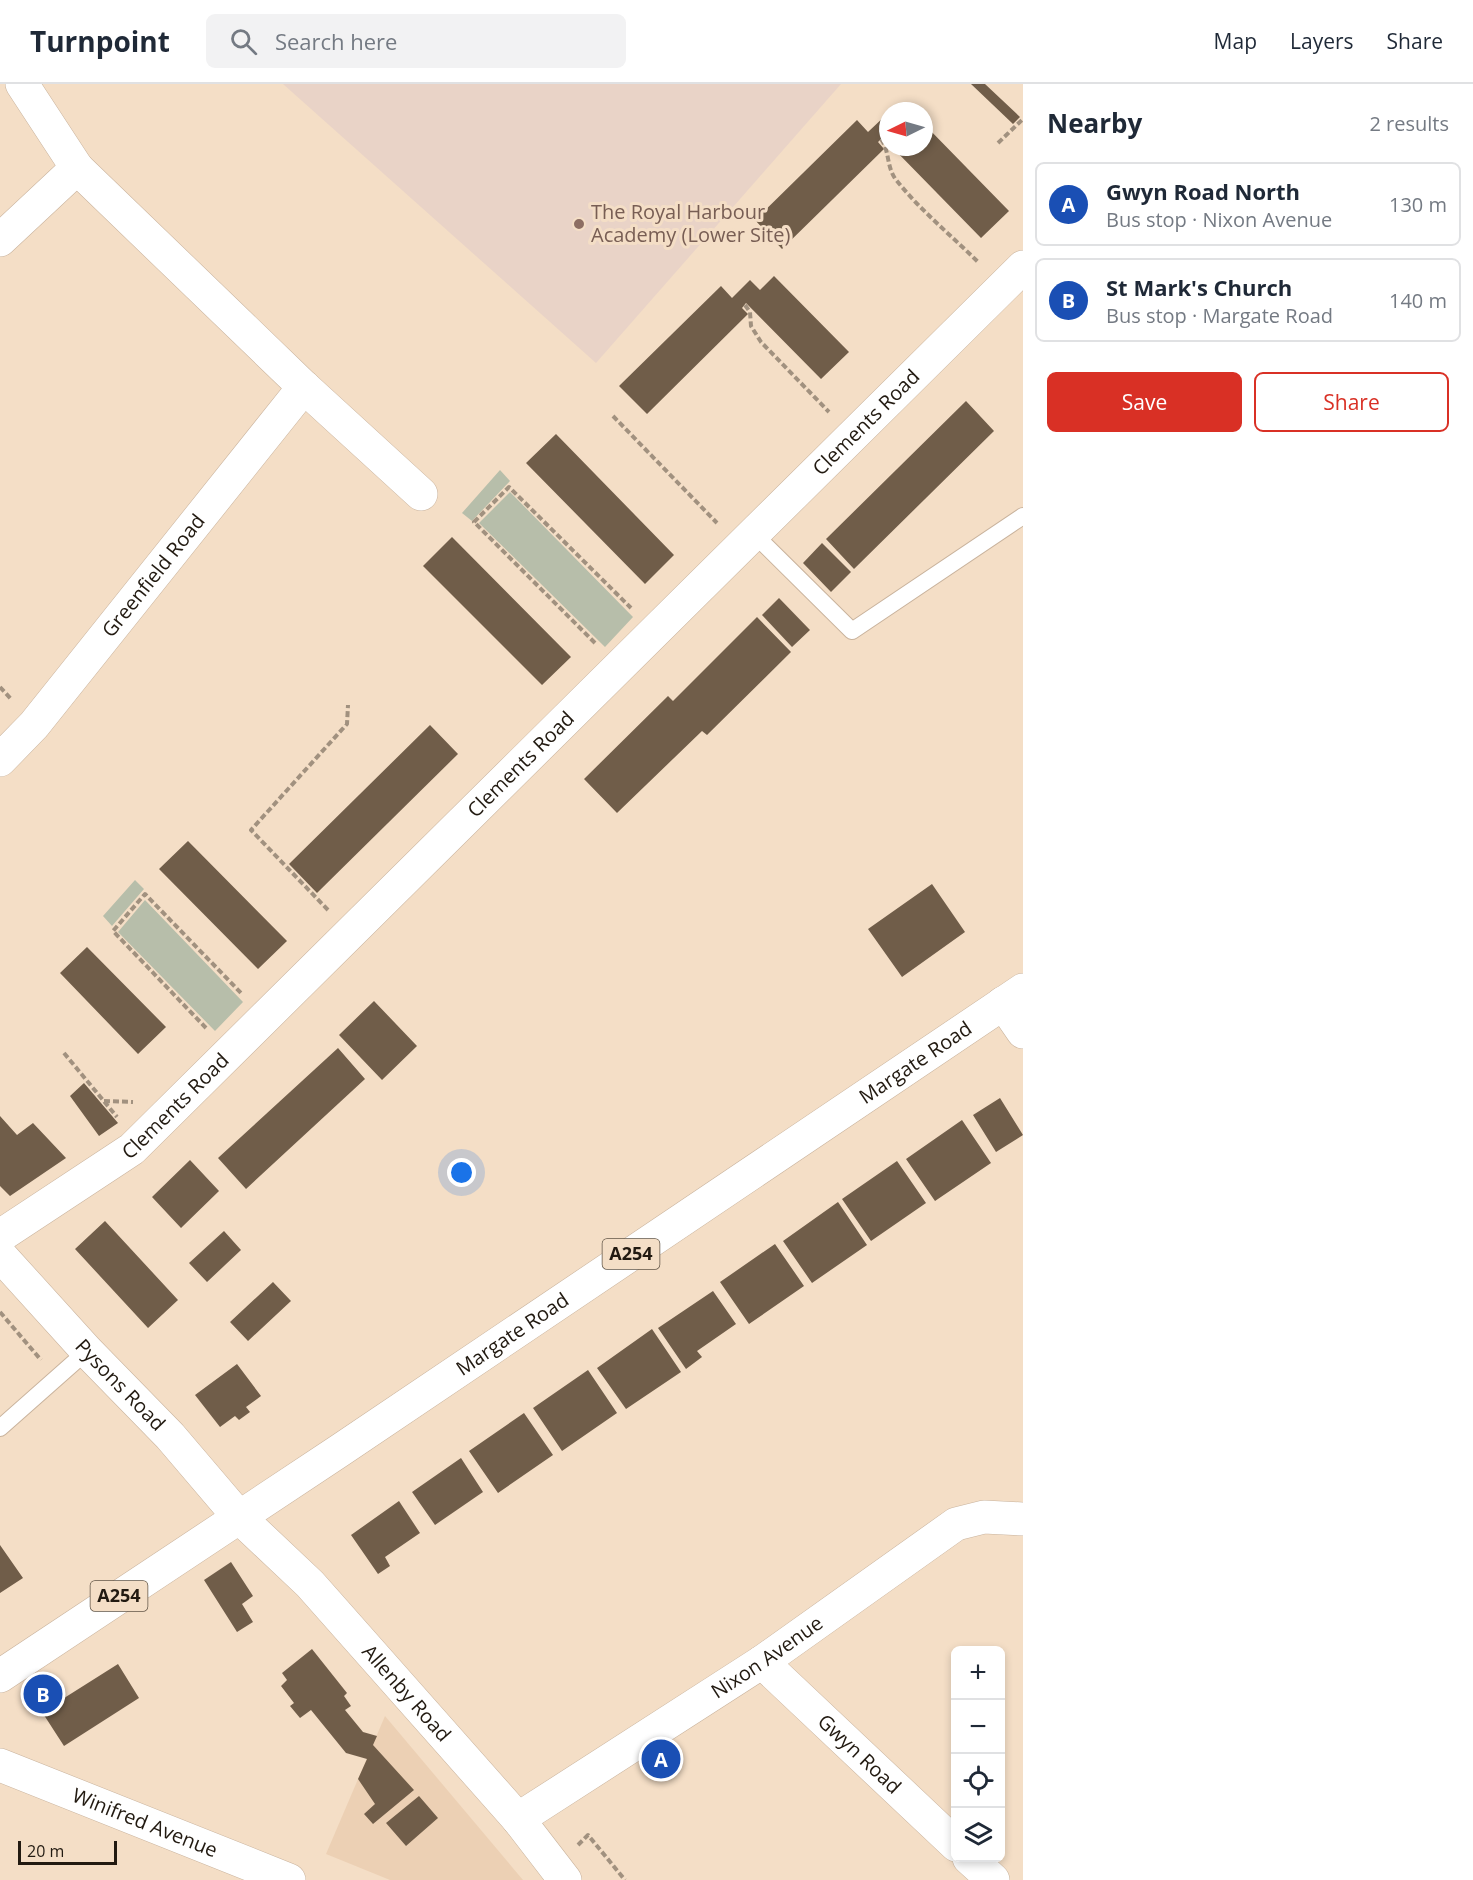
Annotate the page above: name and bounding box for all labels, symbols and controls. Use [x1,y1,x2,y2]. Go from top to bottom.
search box [206,14,626,68]
text: Turnpoint [30,22,170,60]
icon: search [227,25,260,58]
text: Search here [275,26,397,56]
text: Map [1214,27,1257,55]
text: Layers [1290,27,1354,55]
text: Share [1387,27,1443,55]
north arrow [879,102,933,156]
text: Nearby [1047,105,1142,141]
text: 2 results [1369,110,1449,137]
text: Gwyn Road North [1106,176,1300,206]
text: A [1062,191,1075,218]
text: 130 m [1389,191,1447,218]
place label: The Royal Harbour Academy (Lower Site) [591,198,790,248]
text: Bus stop · Nixon Avenue [1106,206,1332,233]
marker: The Royal Harbour Academy (Lower Site) [572,217,586,231]
text: St Mark's Church [1106,272,1292,302]
text: B [1062,287,1075,314]
text: 140 m [1389,287,1447,314]
text: Bus stop · Margate Road [1106,302,1333,329]
street label: Clements Road [806,363,925,481]
button: Save [1047,372,1242,432]
button: Share [1254,372,1449,432]
street label: Greenfield Road [95,508,211,643]
street label: Clements Road [461,705,580,823]
street label: Margate Road [853,1014,977,1110]
street label: Clements Road [116,1047,234,1165]
your location [447,1158,476,1187]
road number: A254 [602,1239,660,1269]
street label: Margate Road [450,1286,574,1381]
street label: Pysons Road [69,1333,172,1436]
road number: A254 [90,1581,148,1611]
street label: Nixon Avenue [706,1609,828,1704]
street label: Allenby Road [357,1638,457,1747]
map controls [951,1646,1005,1862]
button: + [951,1646,1005,1700]
pin: B [24,1672,63,1716]
button: − [951,1700,1005,1754]
street label: Gwyn Road [812,1708,907,1800]
pin: A [642,1736,680,1782]
button: locate [951,1754,1005,1808]
street label: Winifred Avenue [69,1781,222,1863]
button: layers [951,1808,1005,1862]
scale bar [18,1838,117,1866]
text: 20 m [27,1840,64,1862]

